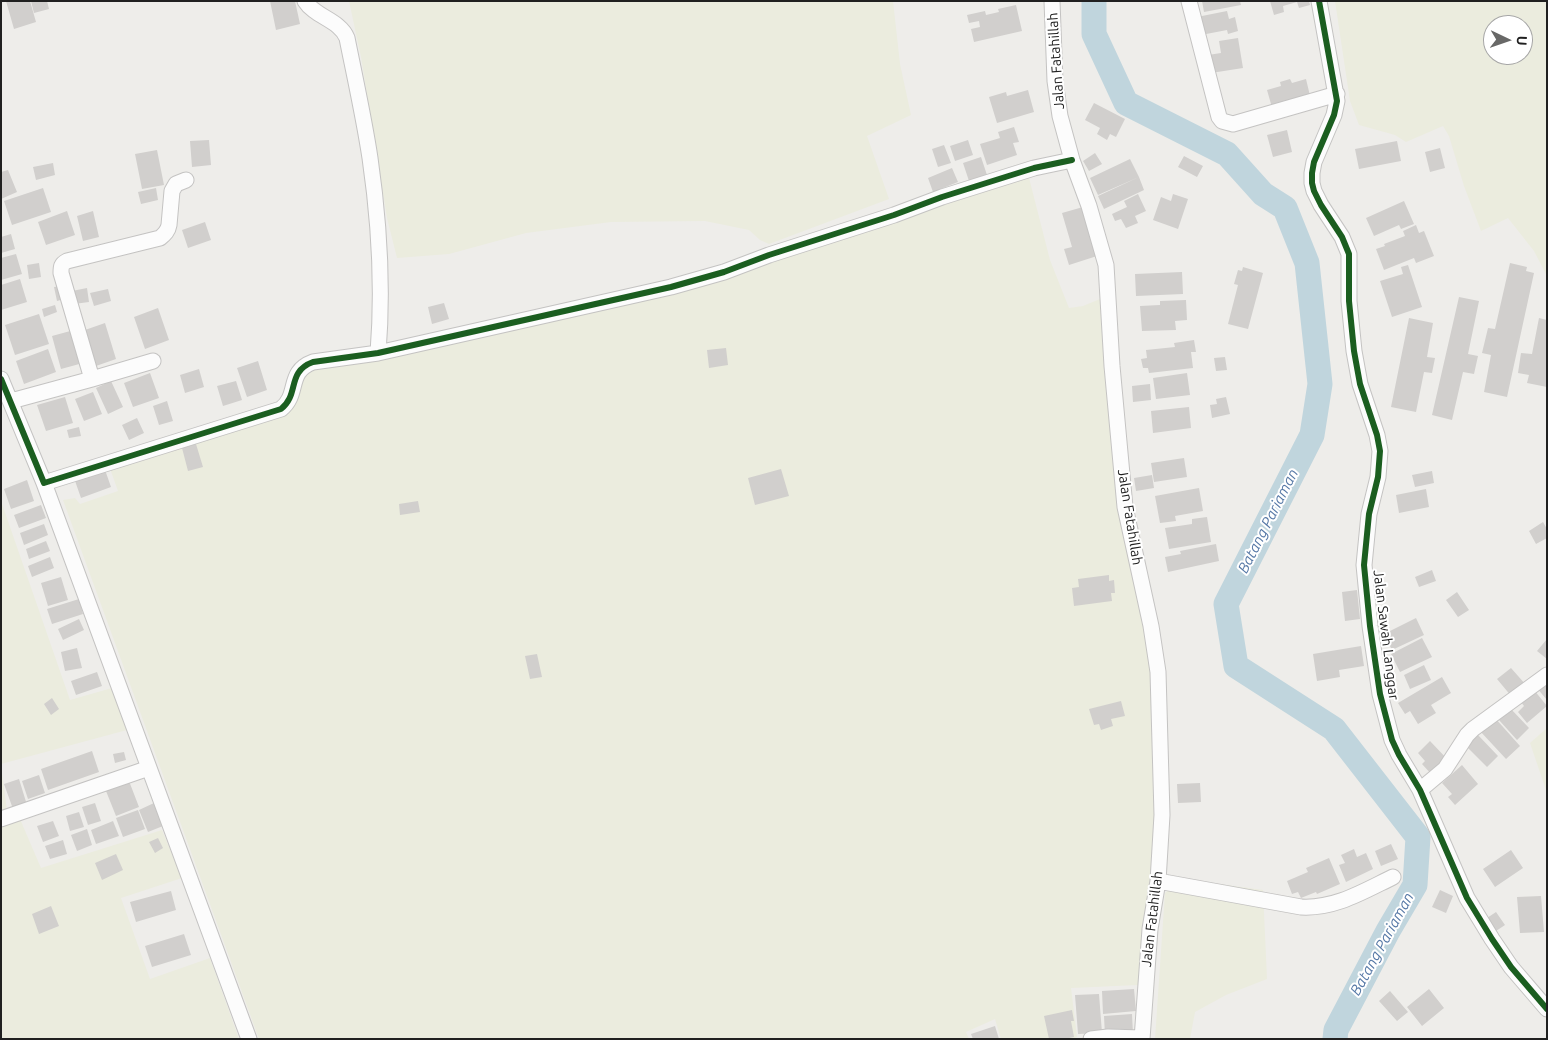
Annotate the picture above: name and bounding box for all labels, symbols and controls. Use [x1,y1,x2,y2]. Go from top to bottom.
street label: Jalan Fatahillah [1044,12,1068,110]
north arrow [1483,15,1533,65]
text: U [1514,35,1530,46]
water label: Batang Pariaman [1234,466,1302,576]
street label: Jalan Fatahillah [1114,468,1146,566]
street label: Jalan Sawah Langgar [1370,569,1402,701]
street label: Jalan Fatahillah [1138,870,1166,968]
water label: Batang Pariaman [1346,889,1418,999]

